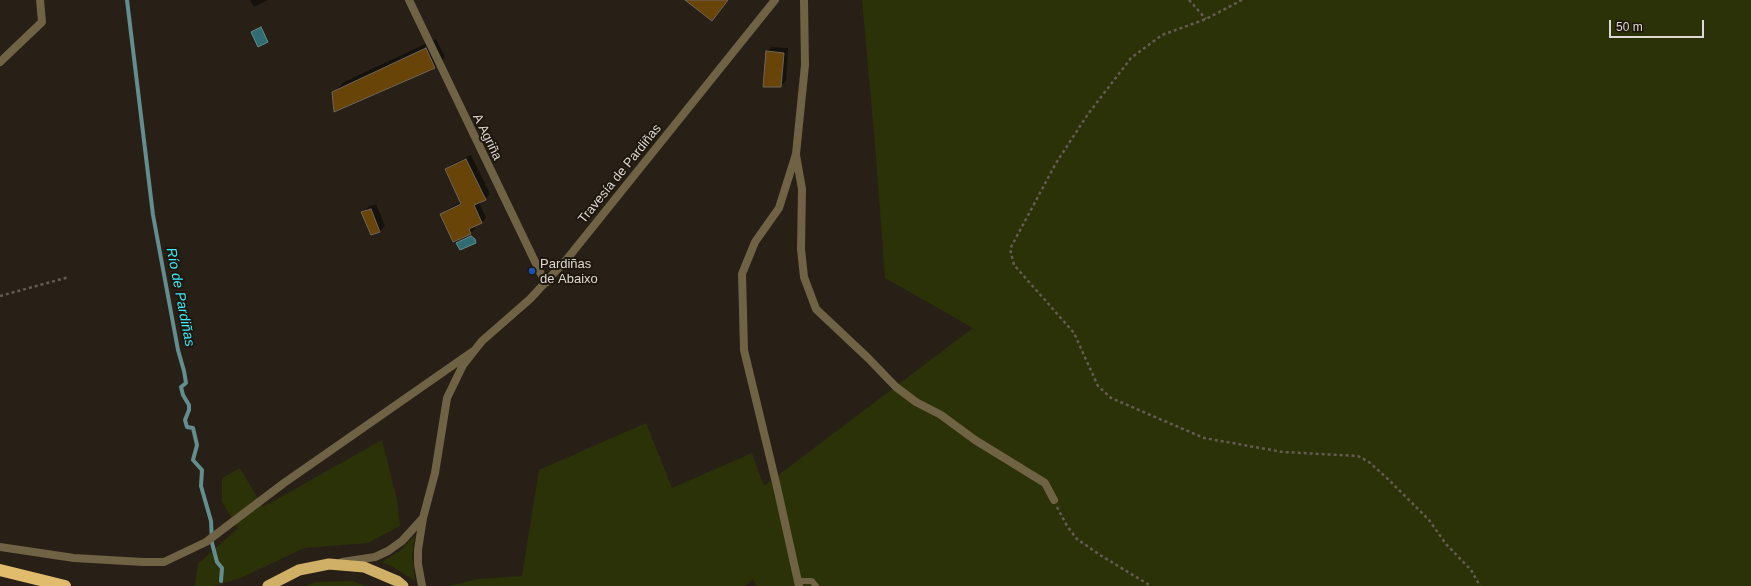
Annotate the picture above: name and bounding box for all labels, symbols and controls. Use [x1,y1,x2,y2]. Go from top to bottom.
scale bar [1611,12,1706,38]
text: 50 m [1616,20,1643,34]
street label: A Agriña [469,111,505,163]
street label: Travesía de Pardiñas [575,121,665,227]
water label: Río de Pardiñas [162,246,198,348]
place label: Pardiñas de Abaixo [540,256,598,287]
marker: Pardiñas de Abaixo [527,266,537,276]

